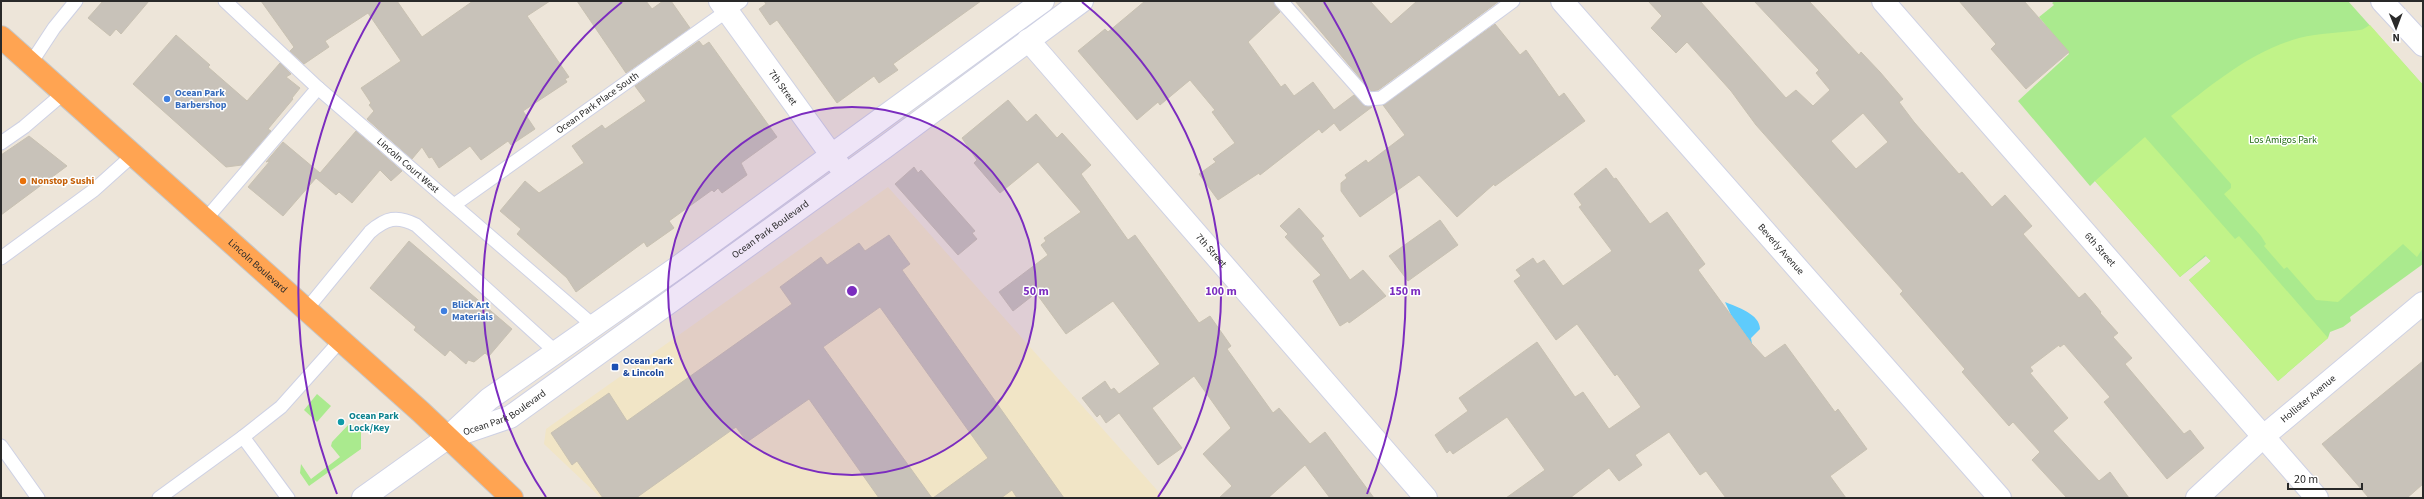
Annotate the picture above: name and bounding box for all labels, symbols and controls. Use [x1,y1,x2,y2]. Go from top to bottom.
north arrow [2376,8,2416,48]
text: N [2392,30,2400,45]
street label: 7th Street [765,67,801,109]
street label: Ocean Park Place South [553,69,642,137]
place label: Ocean Park Barbershop [175,86,227,112]
marker: Ocean Park Barbershop [162,94,172,104]
park label: Los Amigos Park [2249,133,2317,147]
street label: Lincoln Court West [374,135,443,197]
place label: Nonstop Sushi [31,174,94,188]
marker: Nonstop Sushi [18,176,28,186]
street label: Ocean Park Boulevard [729,197,812,262]
street label: Beverly Avenue [1754,221,1807,278]
street label: 6th Street [2081,230,2119,270]
street label: 7th Street [1192,231,1230,271]
street label: Lincoln Boulevard [225,236,290,296]
text: 50 m [1023,283,1049,300]
text: 100 m [1205,283,1237,300]
text: 150 m [1389,283,1421,300]
centre of rings [845,284,859,298]
place label: Blick Art Materials [452,298,493,324]
marker: Blick Art Materials [439,306,449,316]
place label: Ocean Park & Lincoln [623,354,673,380]
marker: Ocean Park & Lincoln [610,362,620,372]
street label: Hollister Avenue [2278,372,2339,426]
street label: Ocean Park Boulevard [461,386,549,439]
place label: Ocean Park Lock/Key [349,409,399,435]
marker: Ocean Park Lock/Key [336,417,346,427]
scale bar [2288,465,2362,491]
text: 20 m [2294,471,2318,488]

